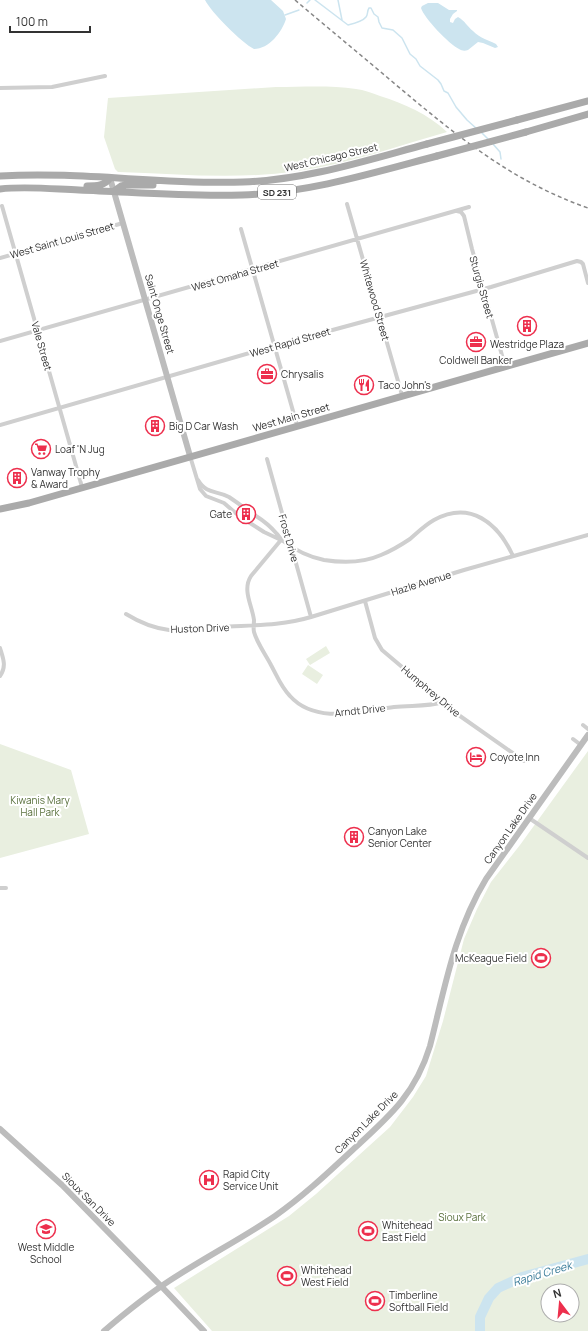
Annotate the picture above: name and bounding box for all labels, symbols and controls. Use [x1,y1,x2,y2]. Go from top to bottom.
scale bar [10,8,90,34]
text: 100 m [16,13,48,30]
street label: West Chicago Street [283,139,379,175]
road number: SD 231 [258,185,296,199]
street label: West Saint Louis Street [8,218,116,262]
street label: Sturgis Street [466,254,498,320]
street label: West Omaha Street [190,256,280,294]
street label: Whitewood Street [357,258,393,342]
street label: Saint Onge Street [142,273,178,355]
building icon: Westridge Plaza [516,315,538,337]
street label: Vale Street [28,320,56,372]
street label: West Rapid Street [248,324,332,360]
office icon: Coldwell Banker [465,331,487,353]
place label: Westridge Plaza [490,337,564,351]
place label: Coldwell Banker [439,353,513,367]
office icon: Chrysalis [256,363,278,385]
place label: Chrysalis [281,367,324,381]
restaurant icon: Taco John's [353,374,375,396]
place label: Taco John's [378,378,431,392]
street label: West Main Street [251,399,331,435]
building icon: Big D Car Wash [144,415,166,437]
place label: Big D Car Wash [169,419,238,433]
supermarket icon: Loaf 'N Jug [30,438,52,460]
place label: Loaf 'N Jug [55,442,105,456]
place label: Vanway Trophy & Award [31,465,101,491]
building icon: Vanway Trophy & Award [6,467,28,489]
building icon: Gate [235,503,257,525]
place label: Gate [210,507,232,521]
street label: Frost Drive [276,512,303,564]
street label: Hazle Avenue [389,567,453,599]
street label: Huston Drive [170,620,230,636]
street label: Humphrey Drive [399,662,464,720]
street label: Arndt Drive [334,700,386,720]
hotel icon: Coyote Inn [465,746,487,768]
place label: Coyote Inn [490,750,540,764]
street label: Canyon Lake Drive [480,789,540,866]
park label: Kiwanis Mary Hall Park [10,793,70,819]
place label: Canyon Lake Senior Center [368,824,432,850]
building icon: Canyon Lake Senior Center [343,826,365,848]
sports icon: McKeague Field [530,947,552,969]
place label: McKeague Field [455,951,527,965]
street label: Canyon Lake Drive [331,1087,401,1157]
place label: Rapid City Service Unit [223,1167,279,1193]
street label: Sioux San Drive [59,1169,119,1229]
hospital icon: Rapid City Service Unit [198,1169,220,1191]
park label: Sioux Park [438,1210,487,1224]
school or university icon: West Middle School [35,1218,57,1240]
place label: Whitehead East Field [382,1218,433,1244]
sports icon: Whitehead East Field [357,1220,379,1242]
place label: West Middle School [18,1240,74,1266]
water label: Rapid Creek [511,1256,575,1289]
place label: Whitehead West Field [301,1263,352,1289]
sports icon: Whitehead West Field [276,1265,298,1287]
north arrow [540,1283,580,1323]
text: N [551,1285,563,1301]
place label: Timberline Softball Field [389,1288,448,1314]
sports icon: Timberline Softball Field [364,1290,386,1312]

